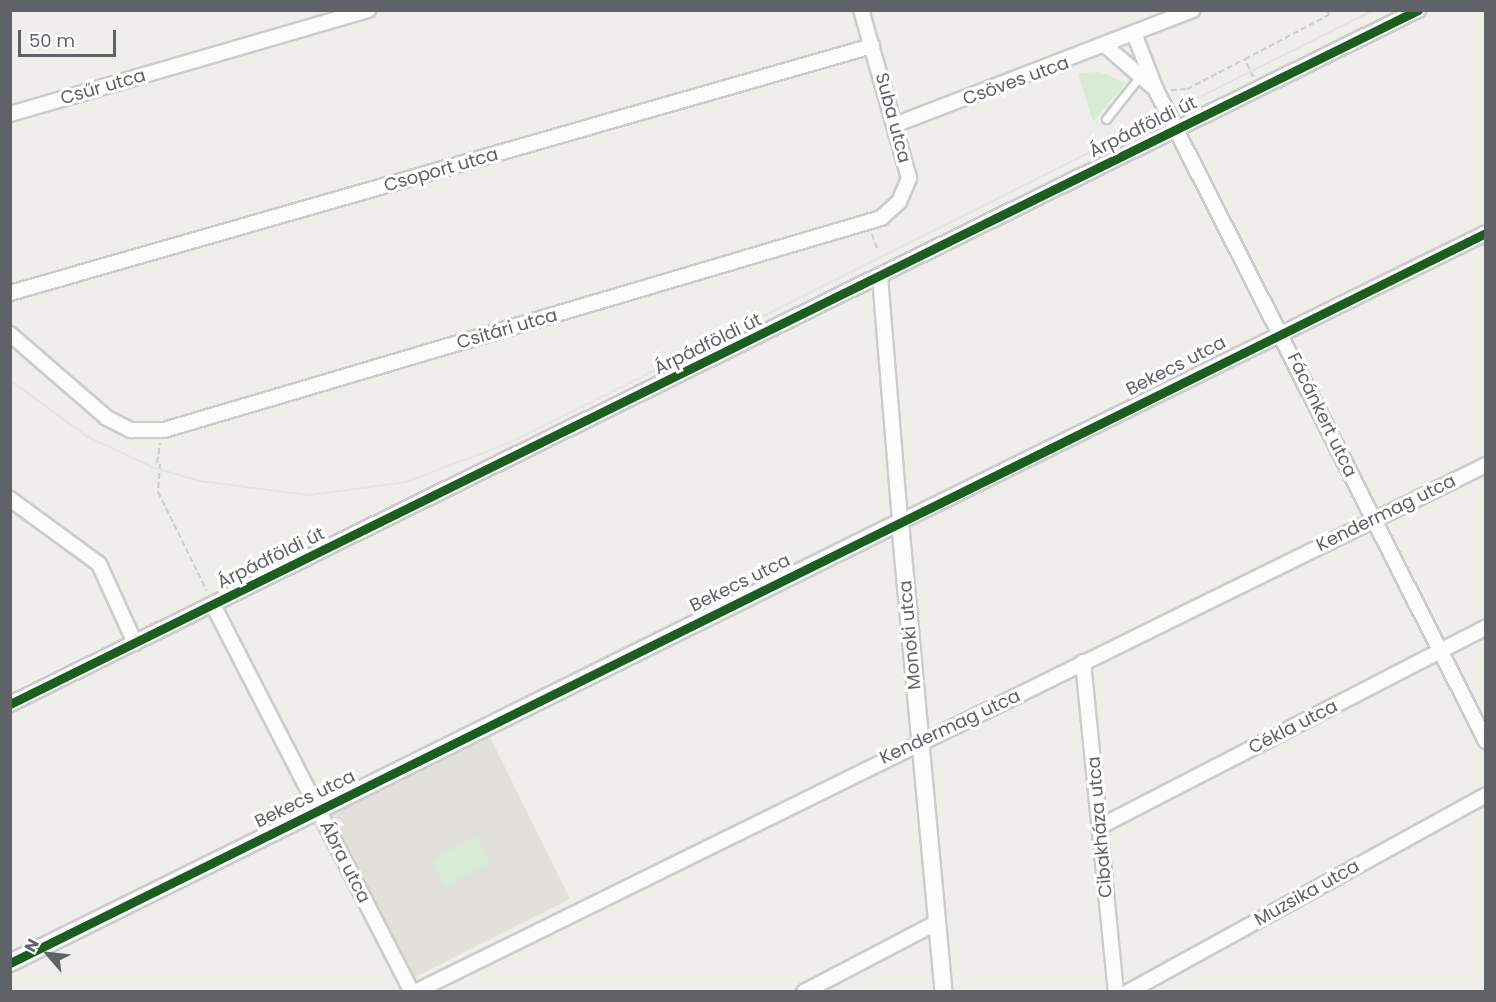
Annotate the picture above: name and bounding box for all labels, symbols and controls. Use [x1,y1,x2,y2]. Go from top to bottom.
scale bar [21,18,118,56]
text: 50 m [29,28,75,53]
street label: Csöves utca [960,52,1072,110]
street label: Csűr utca [58,65,148,109]
street label: Suba utca [871,71,915,165]
street label: Árpádföldi út [1086,92,1200,162]
street label: Csoport utca [381,143,501,197]
street label: Csitári utca [454,304,560,354]
street label: Árpádföldi út [651,309,765,379]
street label: Bekecs utca [1123,332,1229,400]
street label: Fácánkert utca [1283,349,1361,481]
street label: Kendermag utca [1313,470,1459,556]
street label: Árpádföldi út [214,523,328,593]
street label: Bekecs utca [686,549,794,617]
street label: Monoki utca [894,579,926,691]
street label: Kendermag utca [876,685,1024,769]
street label: Cékla utca [1245,695,1341,759]
street label: Cibakháza utca [1083,755,1117,899]
street label: Bekecs utca [251,765,359,833]
street label: Ábra utca [315,817,375,907]
street label: Muzsika utca [1251,855,1363,931]
north arrow [18,924,78,984]
text: N [19,935,45,956]

